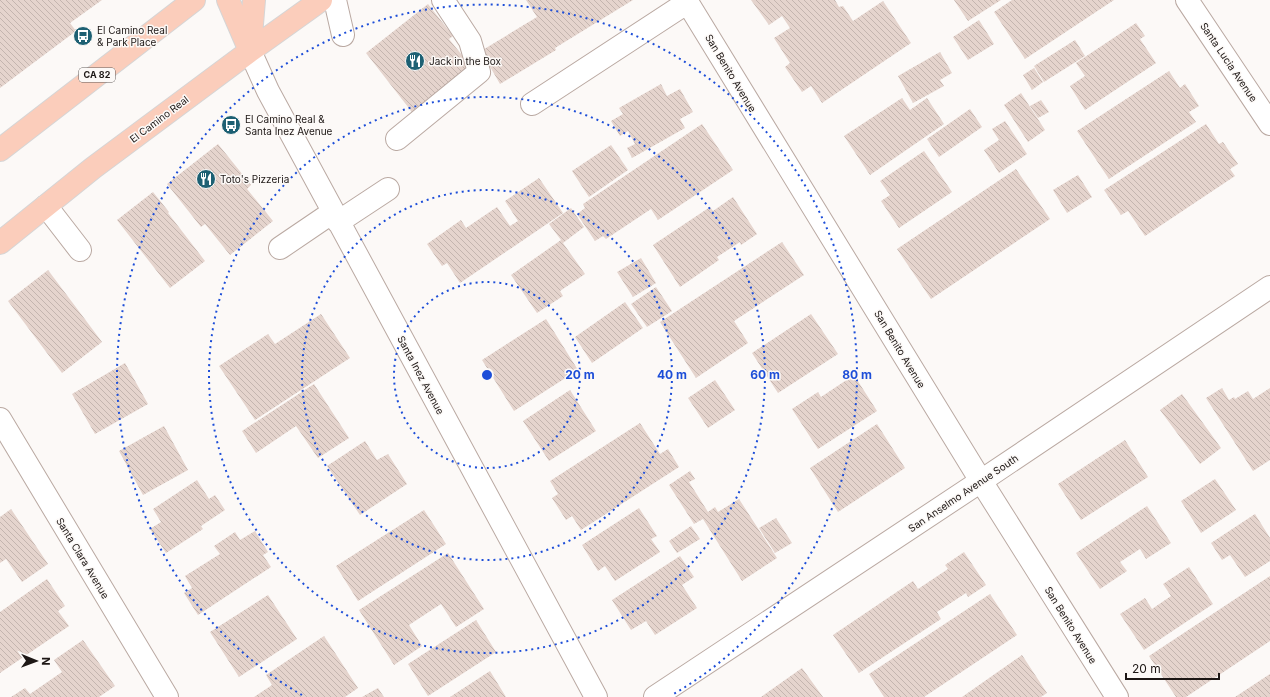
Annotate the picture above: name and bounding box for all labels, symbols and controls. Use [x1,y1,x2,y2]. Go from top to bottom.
street label: Santa Lucia Avenue [1198,20,1260,104]
place label: El Camino Real & Park Place [97,24,167,48]
bus stop icon: El Camino Real & Park Place [72,25,94,47]
street label: San Benito Avenue [703,32,759,114]
restaurant icon: Jack in the Box [404,50,426,72]
place label: Jack in the Box [429,55,502,67]
road number: CA 82 [79,68,115,82]
street label: El Camino Real [127,93,191,145]
place label: El Camino Real & Santa Inez Avenue [245,113,333,137]
bus stop icon: El Camino Real & Santa Inez Avenue [220,114,242,136]
restaurant icon: Toto's Pizzeria [195,168,217,190]
place label: Toto's Pizzeria [220,173,289,185]
street label: San Benito Avenue [872,308,928,390]
street label: Santa Inez Avenue [395,334,447,417]
text: 20 m [565,367,595,382]
text: 40 m [657,367,687,382]
text: 60 m [750,367,780,382]
text: 80 m [842,367,872,382]
centre of rings [480,368,494,382]
street label: San Anselmo Avenue South [906,452,1020,534]
street label: Santa Clara Avenue [54,515,112,601]
street label: San Benito Avenue [1042,584,1100,666]
north arrow [16,641,56,681]
scale bar [1126,655,1219,681]
text: N [39,657,53,665]
text: 20 m [1132,661,1161,676]

